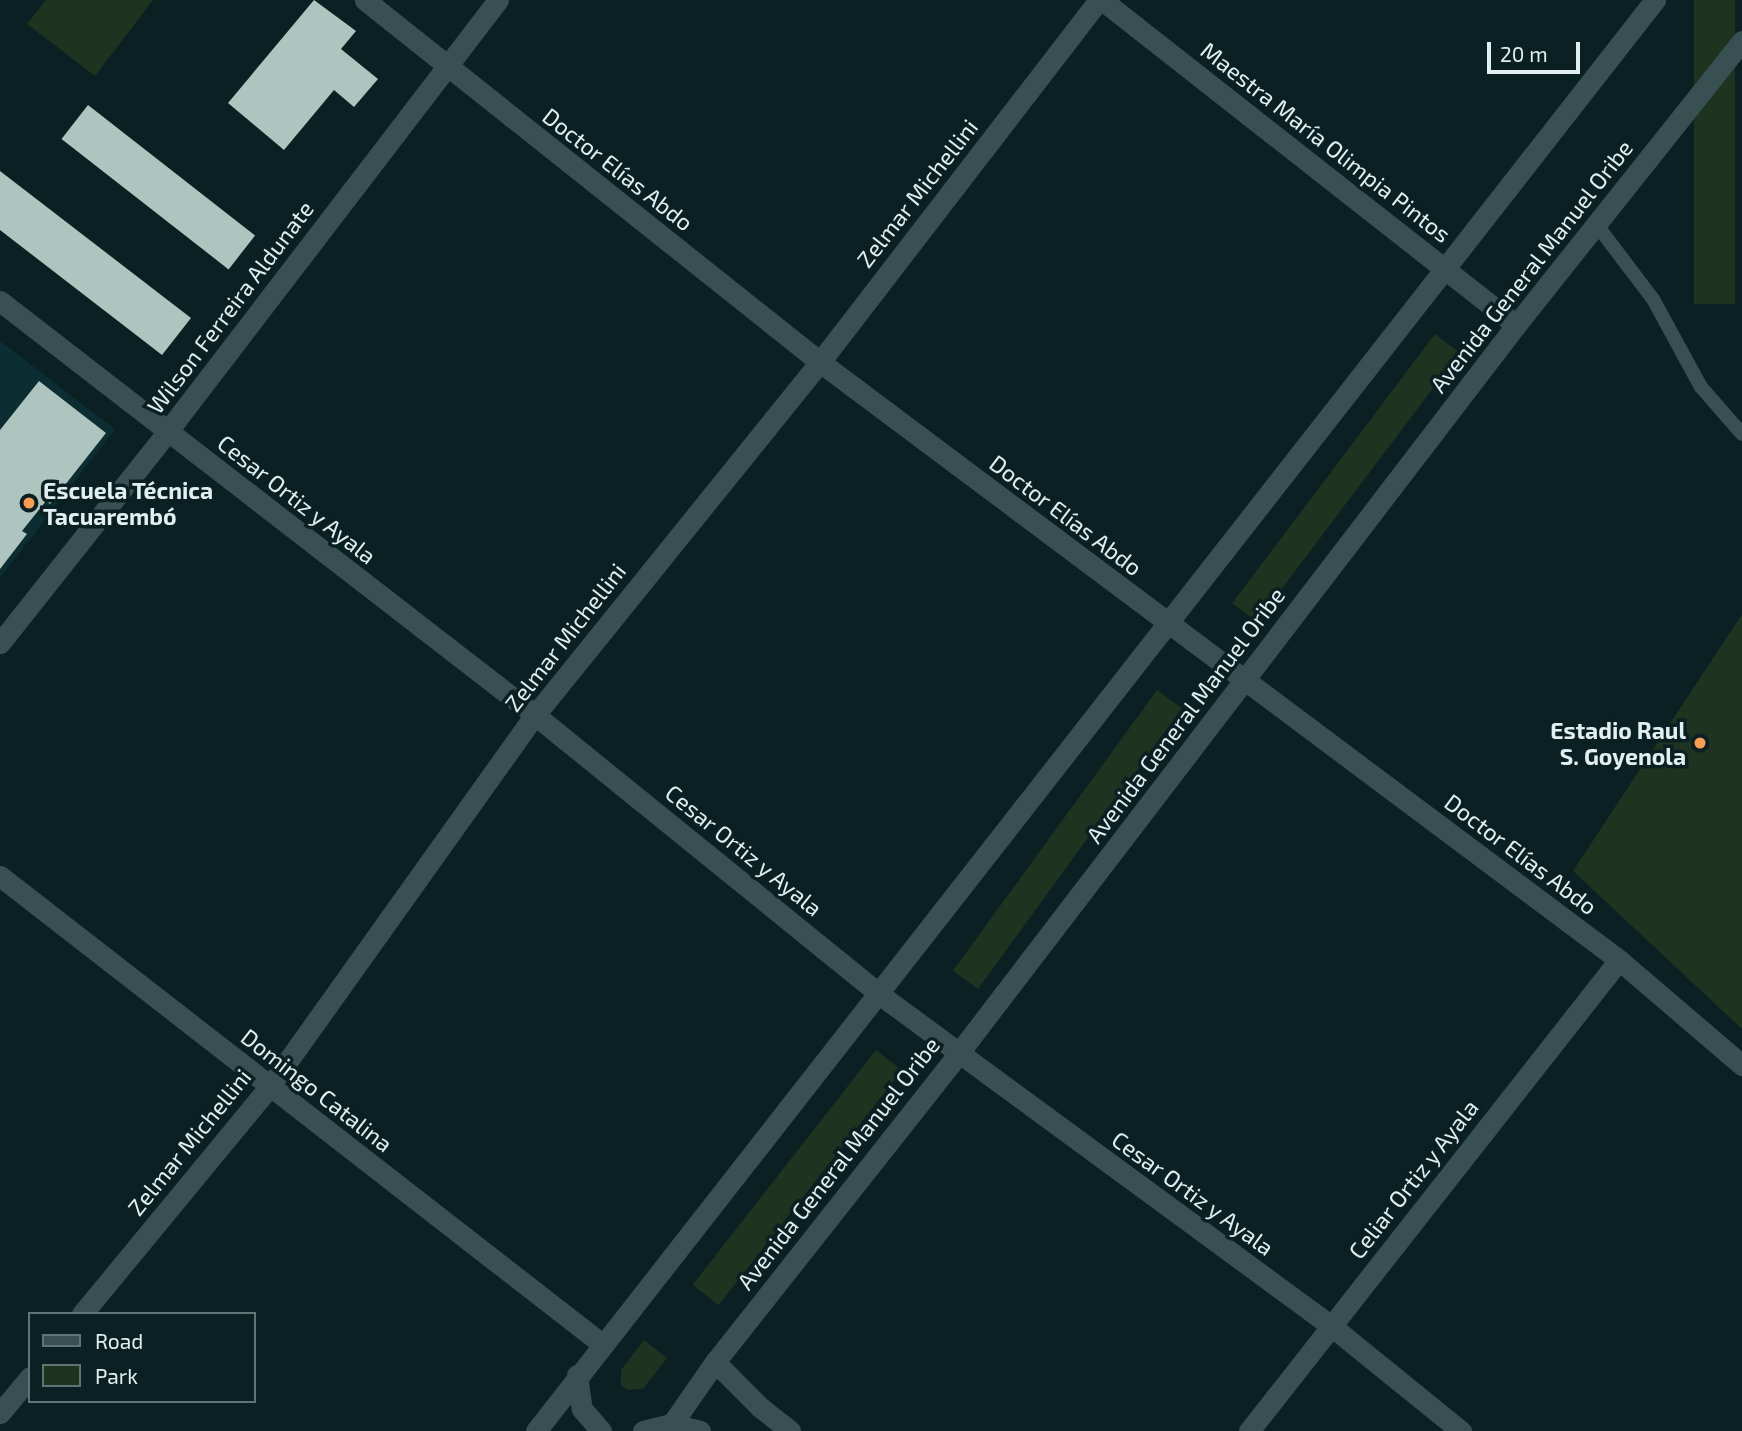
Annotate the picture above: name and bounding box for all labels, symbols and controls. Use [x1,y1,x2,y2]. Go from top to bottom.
scale bar [1490,28,1583,72]
street label: Maestra María Olimpia Pintos [1196,36,1456,248]
text: 20 m [1500,41,1548,66]
street label: Doctor Elías Abdo [537,101,699,237]
street label: Zelmar Michellini [851,113,983,273]
street label: Avenida General Manuel Oribe [1423,134,1639,398]
street label: Wilson Ferreira Aldunate [141,195,319,419]
street label: Cesar Ortiz y Ayala [212,428,382,570]
street label: Doctor Elías Abdo [984,449,1148,581]
place label: Escuela Técnica Tacuarembó [43,476,214,530]
marker: Escuela Técnica Tacuarembó [21,495,37,511]
street label: Zelmar Michellini [499,557,631,717]
street label: Avenida General Manuel Oribe [1080,581,1290,849]
place label: Estadio Raul S. Goyenola [1550,716,1686,770]
marker: Estadio Raul S. Goyenola [1692,735,1708,751]
street label: Cesar Ortiz y Ayala [659,778,829,922]
street label: Doctor Elías Abdo [1439,788,1603,920]
street label: Domingo Catalina [236,1022,398,1158]
street label: Avenida General Manuel Oribe [730,1031,946,1295]
street label: Zelmar Michellini [121,1063,257,1221]
street label: Celiar Ortiz y Ayala [1342,1093,1484,1265]
street label: Cesar Ortiz y Ayala [1106,1124,1280,1262]
legend [28,1312,256,1403]
text: Road [95,1328,143,1353]
text: Park [95,1363,138,1388]

